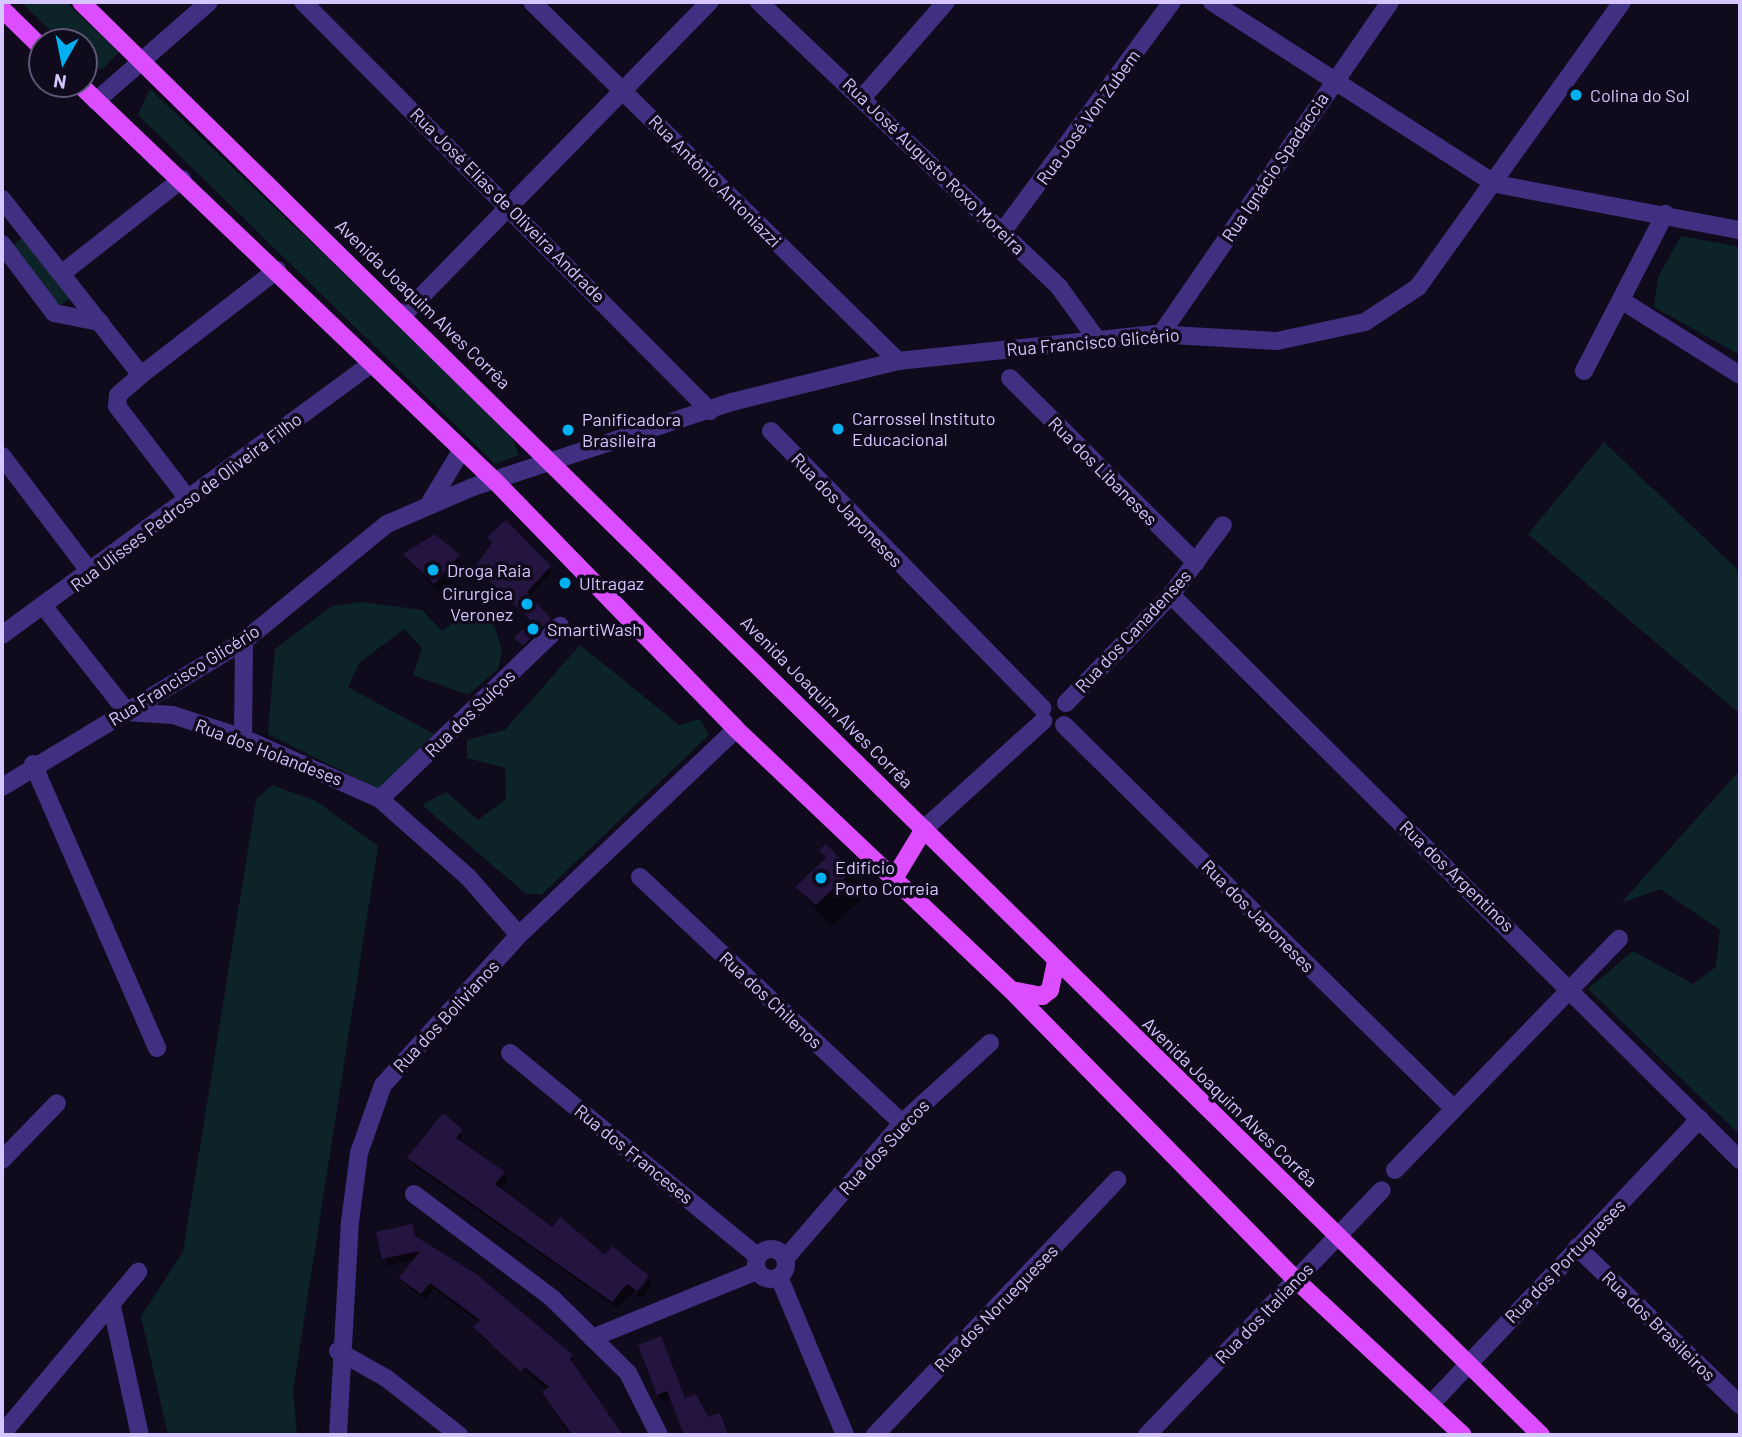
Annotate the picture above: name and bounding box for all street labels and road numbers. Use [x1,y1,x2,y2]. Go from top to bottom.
street label: Rua José Von Zubem [1032,45,1144,189]
street label: Rua José Augusto Roxo Moreira [838,73,1030,259]
street label: Rua Ignácio Spadaccia [1217,88,1333,246]
street label: Rua José Elias de Oliveira Andrade [406,103,610,307]
street label: Rua Antônio Antoniazzi [644,110,786,252]
street label: Avenida Joaquim Alves Corrêa [331,215,515,393]
street label: Rua Francisco Glicério [1006,324,1180,360]
street label: Rua Ulisses Pedroso de Oliveira Filho [66,408,306,596]
street label: Rua dos Libaneses [1044,412,1162,530]
street label: Rua dos Japoneses [787,448,907,572]
street label: Rua dos Canadenses [1070,565,1196,697]
street label: Avenida Joaquim Alves Corrêa [736,611,918,793]
street label: Rua Francisco Glicério [105,620,263,730]
street label: Rua dos Suíços [420,665,520,761]
street label: Rua dos Holandeses [192,714,346,790]
street label: Rua dos Argentinos [1395,816,1519,936]
street label: Rua dos Japoneses [1197,855,1319,977]
street label: Rua dos Chilenos [715,947,827,1053]
street label: Rua dos Bolivianos [388,955,504,1077]
street label: Avenida Joaquim Alves Corrêa [1138,1013,1322,1191]
street label: Rua dos Suecos [834,1095,934,1199]
street label: Rua dos Franceses [570,1100,698,1208]
street label: Rua dos Portugueses [1500,1195,1630,1327]
street label: Rua dos Noruegueses [930,1240,1062,1376]
street label: Rua dos Italianos [1210,1258,1318,1368]
street label: Rua dos Brasileiros [1598,1267,1720,1385]

